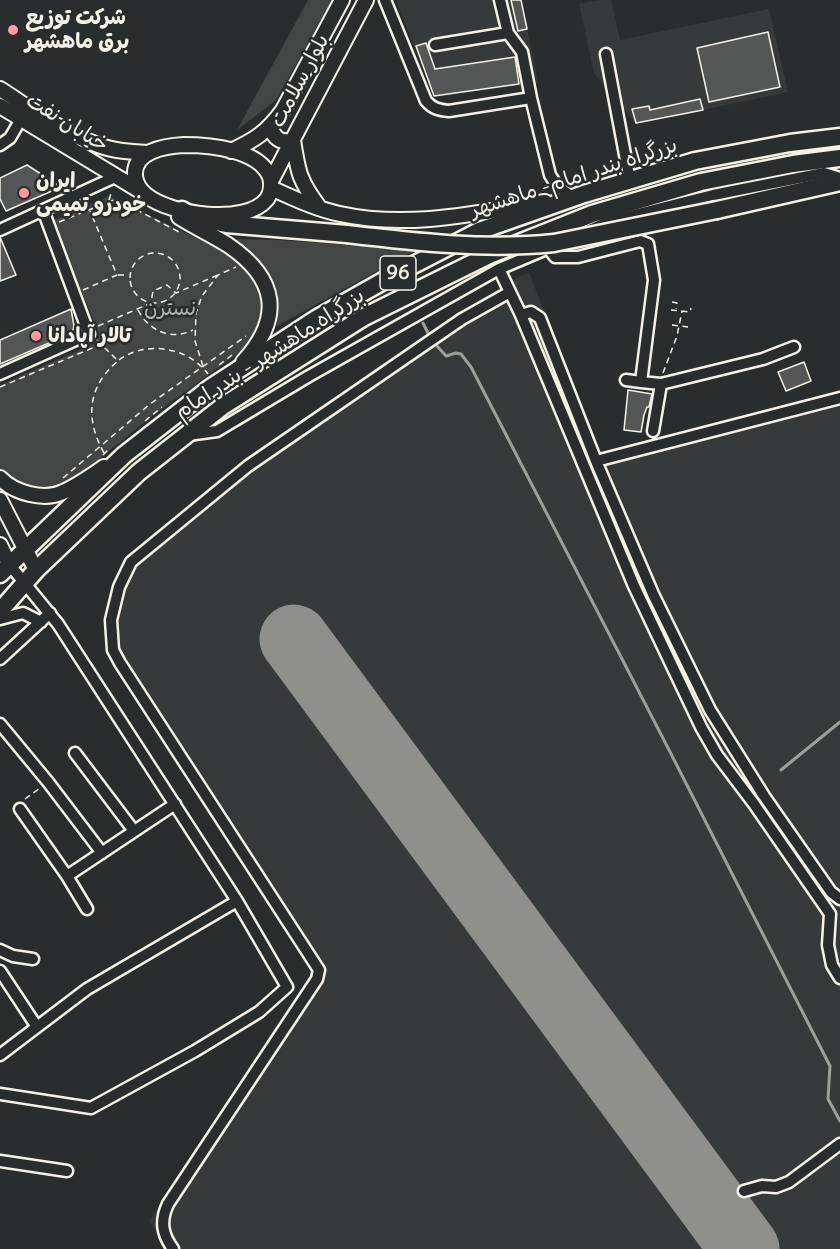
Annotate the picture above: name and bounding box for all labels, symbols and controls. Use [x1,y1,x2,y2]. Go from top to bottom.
place label: شرکت توزیع برق ماهشهر [25,5,129,55]
marker: شرکت توزیع برق ماهشهر [6,23,20,37]
street label: بلوار سلامت [265,30,335,132]
street label: خیابان نفت [21,88,113,158]
street label: بزرگراه بندر امام- ماهشهر [467,133,681,223]
place label: ایران خودرو تمیمی [36,168,146,218]
marker: ایران خودرو تمیمی [17,186,31,200]
road number: 96 [380,256,416,290]
street label: بزرگراه ماهشهر - بندر امام [170,283,370,425]
park label: نسترن [144,296,196,322]
place label: تالار آپادانا [48,323,131,349]
marker: تالار آپادانا [29,329,43,343]

